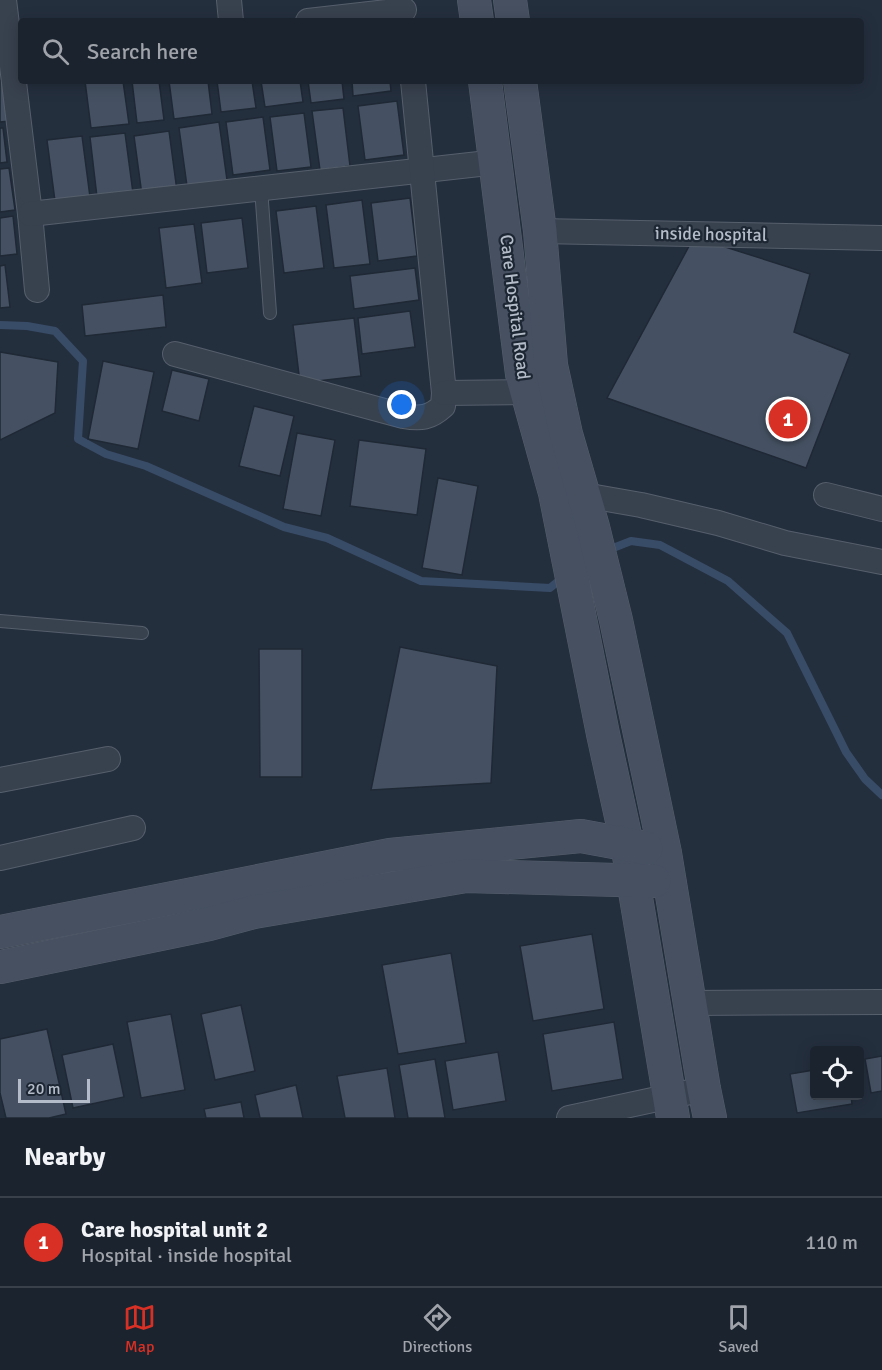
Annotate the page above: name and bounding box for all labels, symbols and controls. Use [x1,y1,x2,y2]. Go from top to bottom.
search box [18,18,864,84]
icon: search [39,35,72,68]
text: Search here [87,38,198,65]
street label: inside hospital [655,222,767,246]
street label: Care Hospital Road [495,233,535,381]
your location [387,390,416,419]
pin: 1 [768,396,808,442]
map controls [810,1046,864,1100]
button: locate [810,1046,864,1100]
scale bar [18,1076,90,1104]
text: 20 m [27,1079,61,1099]
text: Nearby [24,1141,105,1173]
text: Care hospital unit 2 [81,1216,268,1243]
text: 1 [38,1230,49,1255]
text: 110 m [805,1230,858,1255]
text: Hospital · inside hospital [81,1243,292,1268]
tab: Map [123,1301,156,1357]
tab: Directions [402,1301,472,1357]
tab: Saved [719,1301,759,1357]

